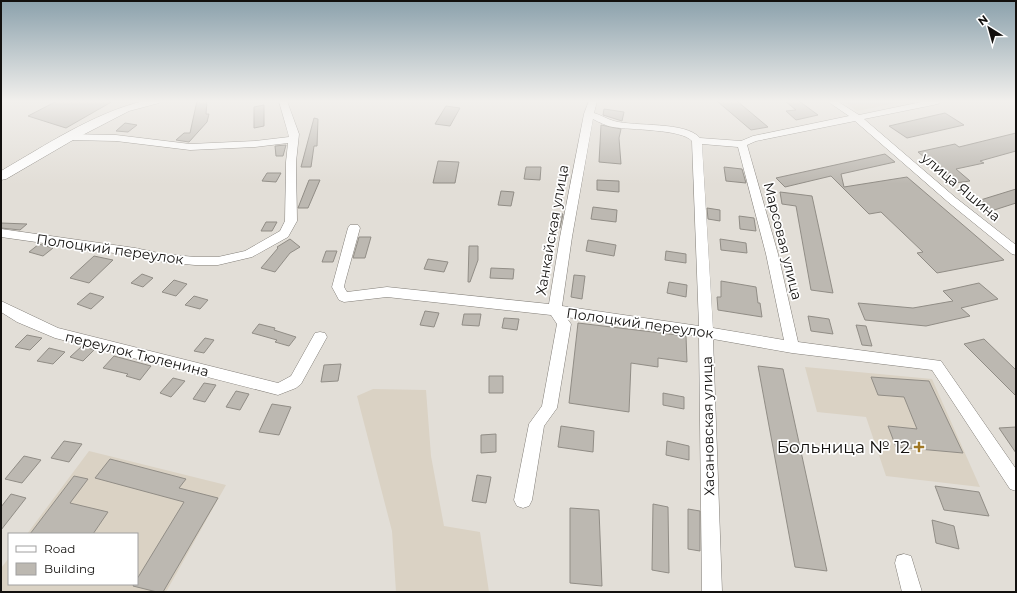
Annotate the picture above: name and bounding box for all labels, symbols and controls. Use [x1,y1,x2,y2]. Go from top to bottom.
north arrow [969,8,1009,48]
text: N [975,12,991,28]
street label: улица Яшина [917,148,1004,225]
street label: Ханкайская улица [532,163,572,297]
street label: Марсовая улица [760,180,806,302]
street label: Полоцкий переулок [35,230,185,268]
street label: Полоцкий переулок [565,304,715,342]
street label: переулок Тюленина [63,327,211,381]
street label: Хасановская улица [698,356,718,496]
place label: Больница № 12 [777,437,910,457]
marker: Больница № 12 [913,441,925,453]
legend [8,533,138,585]
text: Road [44,541,75,556]
text: Building [44,561,95,576]

